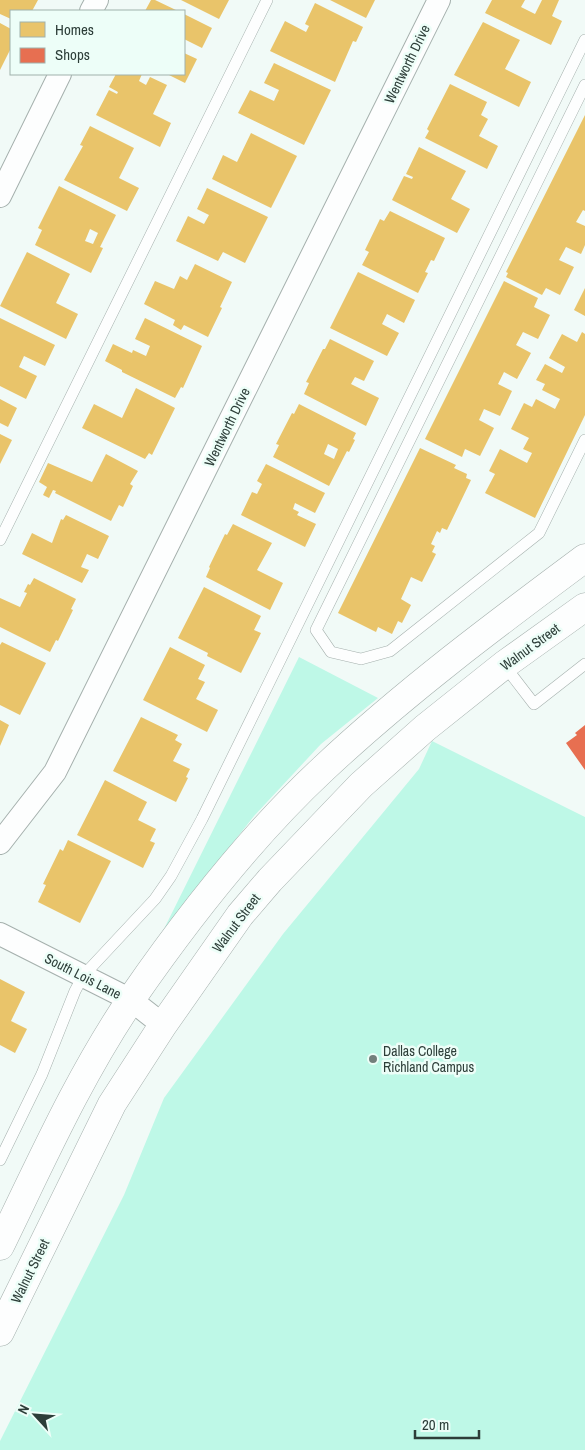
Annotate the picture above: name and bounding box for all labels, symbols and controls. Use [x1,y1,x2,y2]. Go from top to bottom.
legend [10,10,185,75]
text: Homes [55,19,94,40]
street label: Wentworth Drive [380,22,434,106]
text: Shops [55,44,90,65]
street label: Wentworth Drive [200,385,254,469]
street label: Walnut Street [497,619,563,675]
street label: Walnut Street [208,890,264,956]
street label: South Lois Lane [42,949,124,1003]
place label: Dallas College Richland Campus [383,1042,474,1076]
marker: Dallas College Richland Campus [367,1053,379,1065]
street label: Walnut Street [7,1236,53,1306]
north arrow [10,1390,60,1440]
text: N [13,1402,33,1417]
scale bar [415,1408,479,1440]
text: 20 m [422,1414,449,1435]

